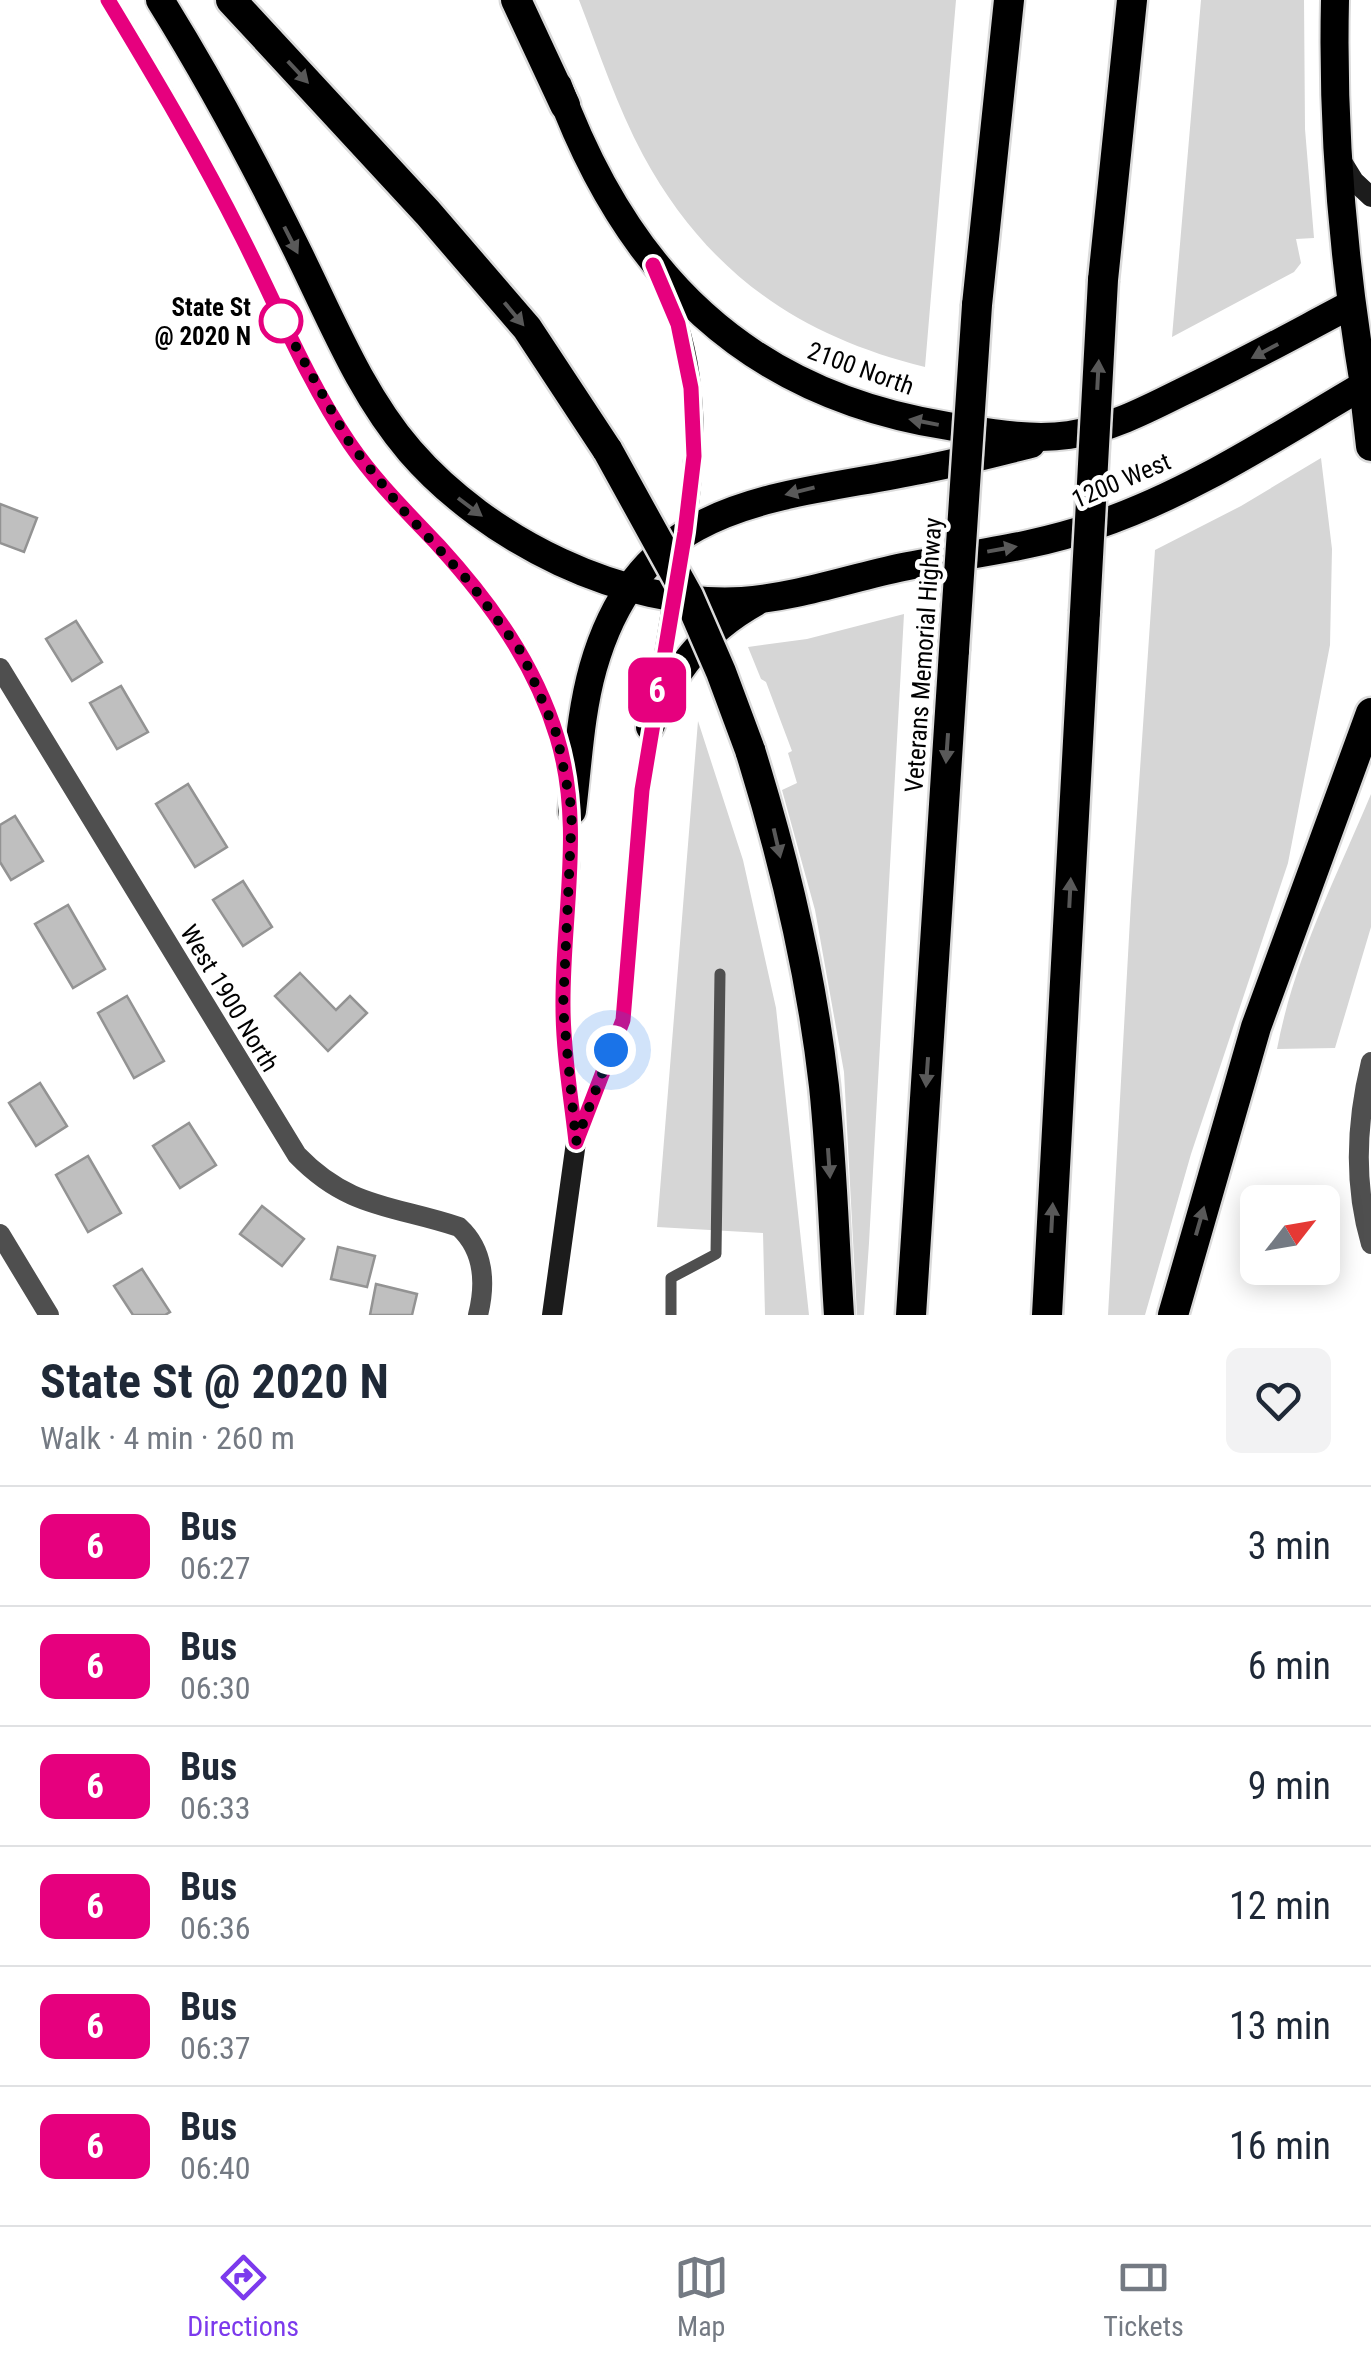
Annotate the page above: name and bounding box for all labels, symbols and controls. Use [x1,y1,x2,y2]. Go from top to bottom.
one-way arrow [286,59,309,83]
one-way arrow [282,225,299,254]
place label: State St @ 2020 N [154,293,251,351]
marker: State St @ 2020 N [260,300,302,342]
one-way arrow [503,301,525,326]
street label: 2100 North [804,336,918,401]
one-way arrow [1250,342,1279,359]
one-way arrow [1090,359,1106,391]
one-way arrow [908,413,939,429]
street label: 1200 West [1068,447,1175,514]
one-way arrow [784,484,815,499]
one-way arrow [457,496,483,516]
street label: Veterans Memorial Highway [899,517,948,793]
one-way arrow [986,541,1018,556]
line badge: 6 [624,658,690,722]
text: 6 [648,670,666,711]
one-way arrow [939,732,955,764]
one-way arrow [770,828,785,859]
one-way arrow [1062,877,1078,909]
street label: West 1900 North [174,920,285,1077]
your location [586,1025,636,1075]
one-way arrow [918,1057,934,1089]
one-way arrow [821,1148,837,1180]
north arrow [1240,1185,1340,1285]
map controls [1240,1185,1340,1285]
one-way arrow [1044,1201,1060,1233]
one-way arrow [1193,1206,1208,1236]
button: heart [1226,1348,1331,1453]
text: State St @ 2020 N [40,1353,389,1410]
text: Walk · 4 min · 260 m [40,1419,295,1457]
text: Bus [180,1505,237,1549]
text: 3 min [1248,1524,1331,1568]
text: 6 [86,1526,104,1567]
text: 06:27 [180,1549,251,1587]
text: Bus [180,1625,237,1669]
text: 6 min [1248,1644,1331,1688]
text: 6 [86,1646,104,1687]
text: 06:30 [180,1669,251,1707]
text: Bus [180,1745,237,1789]
text: 9 min [1248,1764,1331,1808]
text: 6 [86,1766,104,1807]
text: 06:33 [180,1789,251,1827]
text: Bus [180,1865,237,1909]
text: 12 min [1229,1884,1331,1928]
text: 6 [86,1886,104,1927]
text: 06:36 [180,1909,251,1947]
text: Bus [180,1985,237,2029]
text: 13 min [1229,2004,1331,2048]
text: 6 [86,2006,104,2047]
text: 06:37 [180,2029,251,2067]
text: Bus [180,2105,237,2149]
text: 16 min [1229,2124,1331,2168]
text: 6 [86,2126,104,2167]
text: 06:40 [180,2149,251,2187]
tab: Directions [187,2250,299,2343]
tab: Map [674,2250,729,2343]
tab: Tickets [1103,2250,1184,2343]

